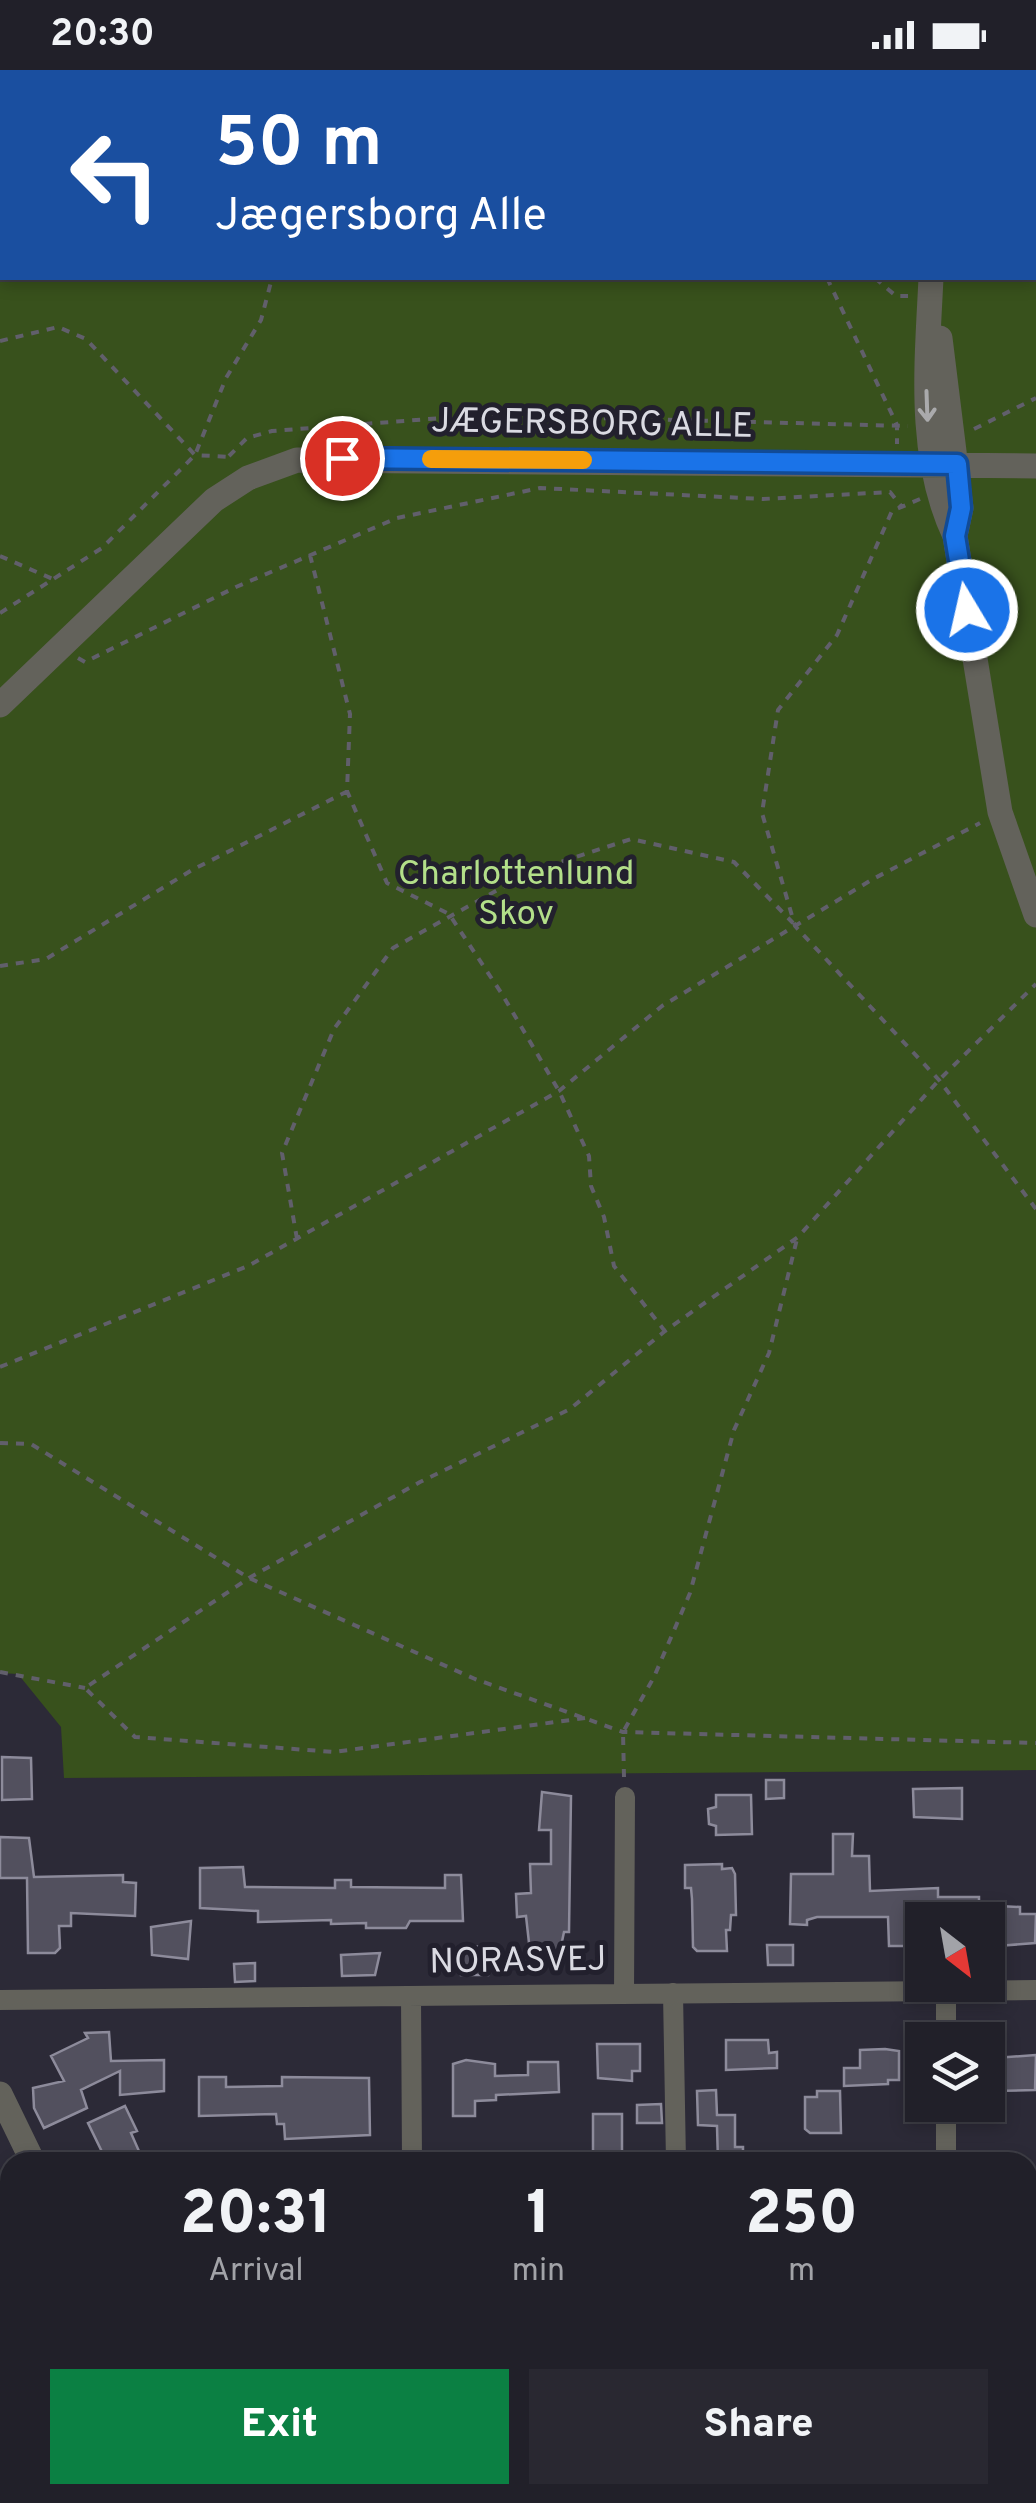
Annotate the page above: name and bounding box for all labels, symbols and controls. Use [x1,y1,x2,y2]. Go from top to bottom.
text: 20:30 [50,11,155,60]
text: 50 m [215,102,382,191]
icon: left [50,110,180,240]
text: Jægersborg Alle [215,189,547,246]
one-way arrow [918,390,937,422]
street label: JÆGERSBORG ALLE [431,400,753,450]
pin [300,416,385,501]
icon: arrive [315,431,370,486]
position arrow [915,558,1019,662]
park label: Charlottenlund Skov [398,853,634,937]
north arrow [905,1902,1005,2002]
map controls [905,1902,1005,2122]
street label: NORASVEJ [429,1938,607,1986]
button: layers [905,2022,1005,2122]
text: 20:31 [180,2179,332,2255]
text: 1 [526,2179,551,2255]
text: 250 [745,2179,858,2255]
text: Arrival [208,2252,304,2292]
text: min [512,2252,565,2292]
text: m [788,2252,815,2292]
button: Exit [50,2369,509,2484]
button: Share [529,2369,988,2484]

